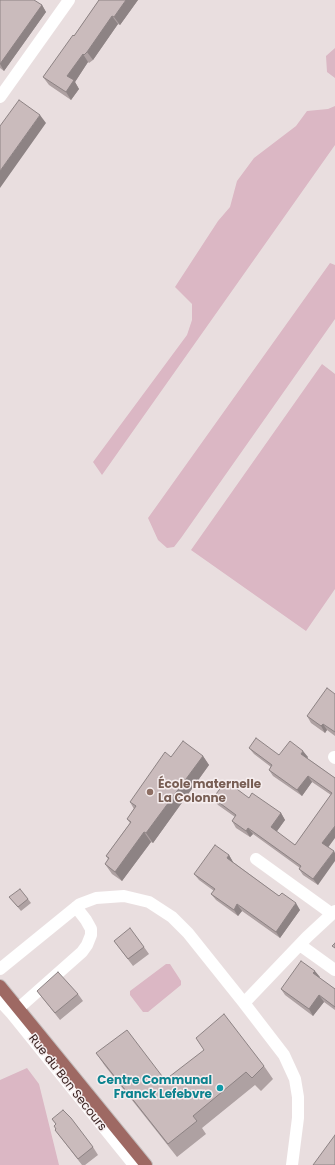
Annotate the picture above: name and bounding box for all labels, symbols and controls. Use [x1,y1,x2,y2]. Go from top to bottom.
place label: École maternelle La Colonne [158,778,261,806]
marker: École maternelle La Colonne [145,787,155,797]
street label: Rue du Bon Secours [25,1032,109,1134]
place label: Centre Communal Franck Lefebvre [97,1074,212,1102]
marker: Centre Communal Franck Lefebvre [215,1083,225,1093]

